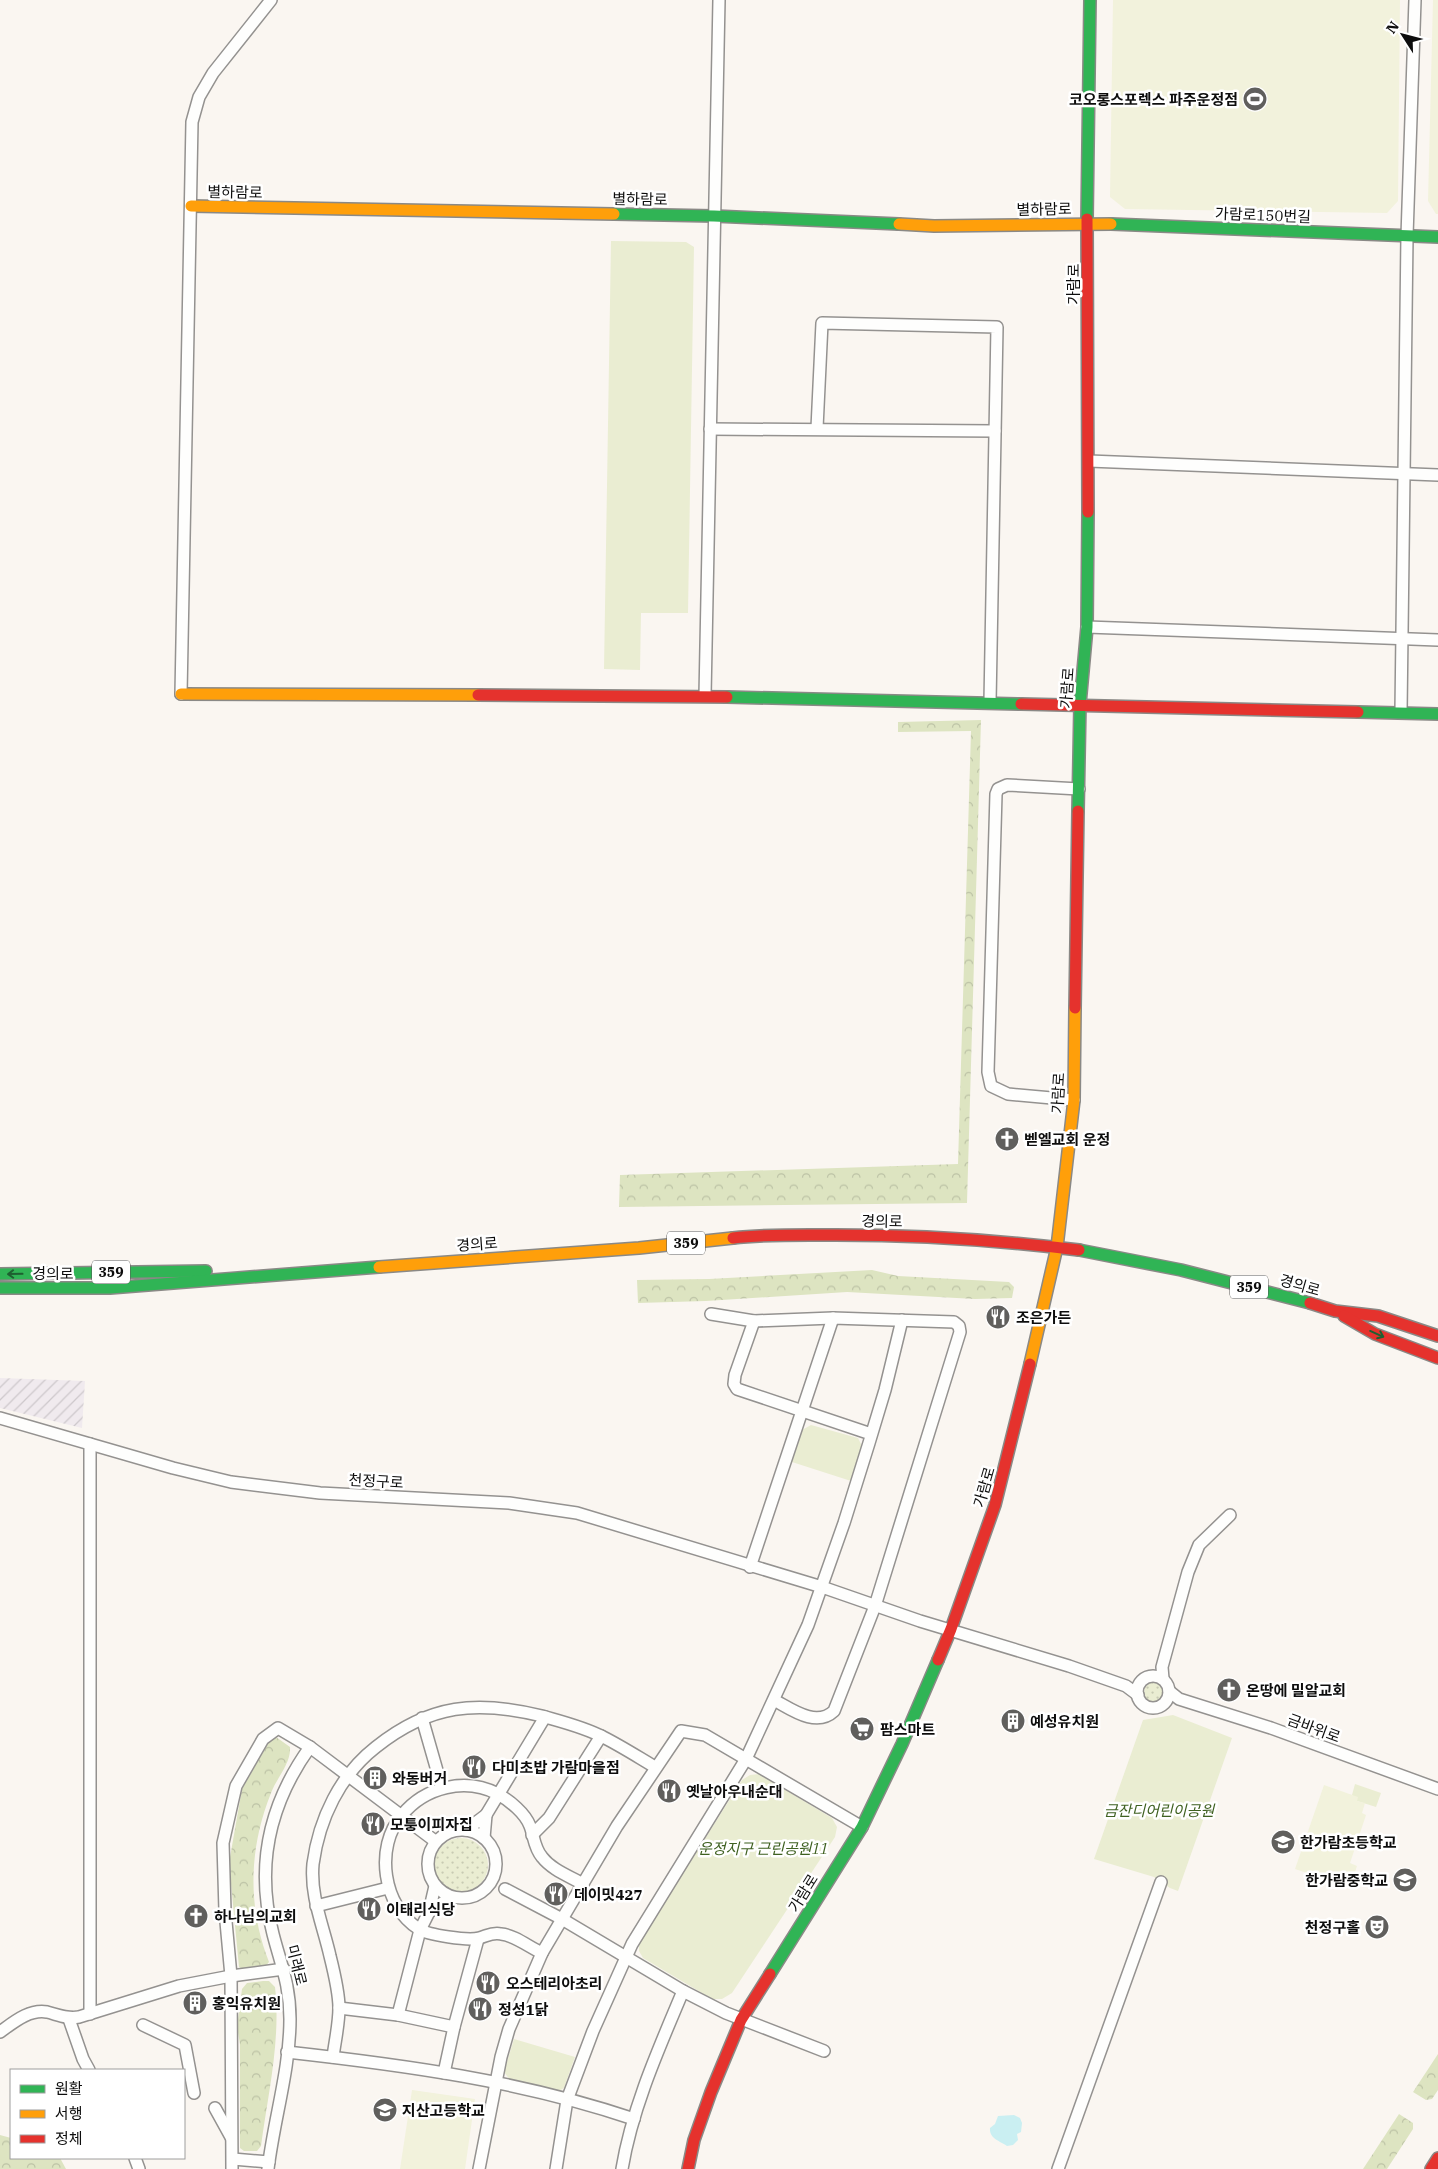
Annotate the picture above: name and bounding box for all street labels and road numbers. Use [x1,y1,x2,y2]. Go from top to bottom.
street label: 별하람로 [207,182,263,202]
street label: 별하람로 [612,189,668,209]
street label: 별하람로 [1016,199,1072,219]
street label: 가람로150번길 [1215,204,1311,226]
street label: 가람로 [1064,263,1083,305]
street label: 가람로 [1056,667,1078,709]
street label: 가람로 [1047,1072,1069,1114]
street label: 경의로 [861,1211,903,1231]
road number: 359 [667,1232,705,1254]
street label: 경의로 [456,1233,498,1255]
road number: 359 [92,1260,130,1284]
street label: 경의로 [32,1264,74,1283]
street label: 경의로 [1277,1270,1323,1300]
road number: 359 [1230,1275,1268,1298]
street label: 가람로 [969,1464,999,1510]
street label: 천정구로 [348,1470,404,1492]
street label: 금바위로 [1285,1710,1343,1746]
street label: 가람로 [784,1870,822,1916]
street label: 미래로 [283,1943,311,1987]

